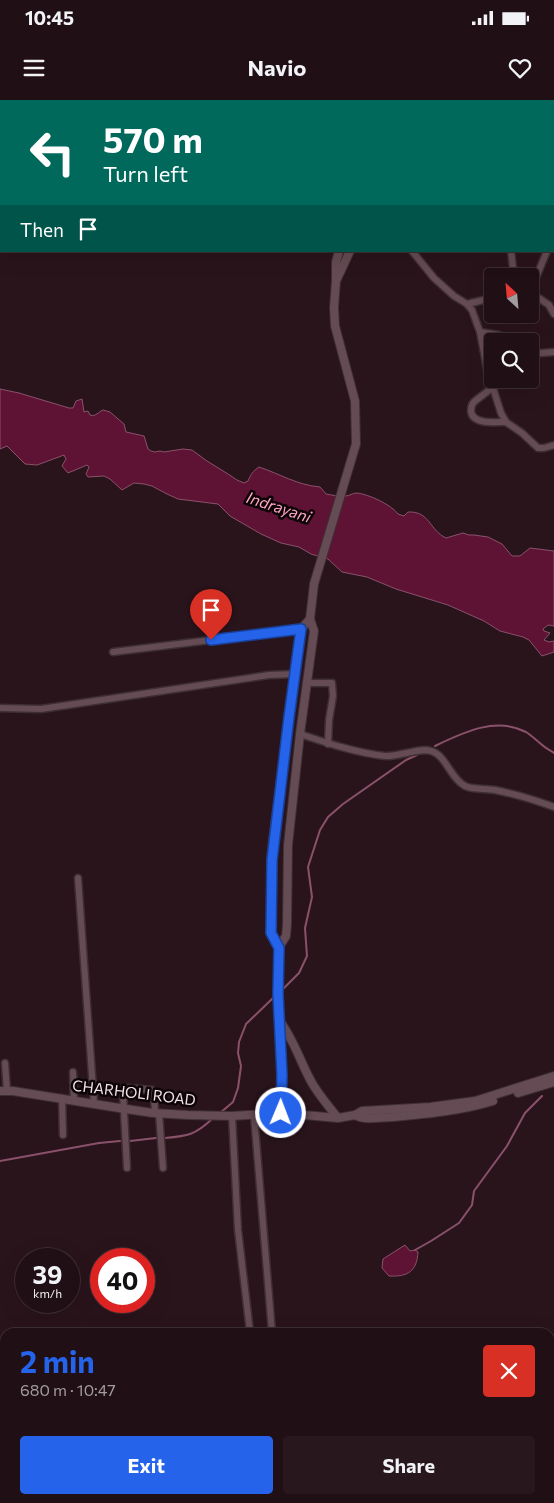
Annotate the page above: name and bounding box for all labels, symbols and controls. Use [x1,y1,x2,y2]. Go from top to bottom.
text: 10:45 [25,6,74,29]
icon: menu [20,54,48,82]
text: Navio [247,54,307,81]
icon: heart [506,54,534,82]
text: 570 m [103,117,203,160]
icon: left [20,120,85,185]
text: Turn left [103,160,188,187]
icon: arrive [74,215,102,243]
text: Then [20,218,64,241]
north arrow [484,268,539,322]
map controls [484,268,539,388]
button: search [484,333,539,388]
water label: Indrayani [244,487,315,526]
pin [190,589,232,640]
icon: arrive [197,596,225,624]
street label: CHARHOLI ROAD [71,1076,197,1109]
position arrow [254,1086,306,1138]
speed limit sign: 40 [90,1248,155,1313]
text: 39 [33,1259,63,1289]
text: km/h [33,1286,62,1300]
text: 2 min [20,1342,95,1379]
button: close [483,1345,535,1397]
text: 680 m · 10:47 [20,1380,116,1399]
button: Exit [20,1436,273,1494]
button: Share [283,1436,535,1494]

